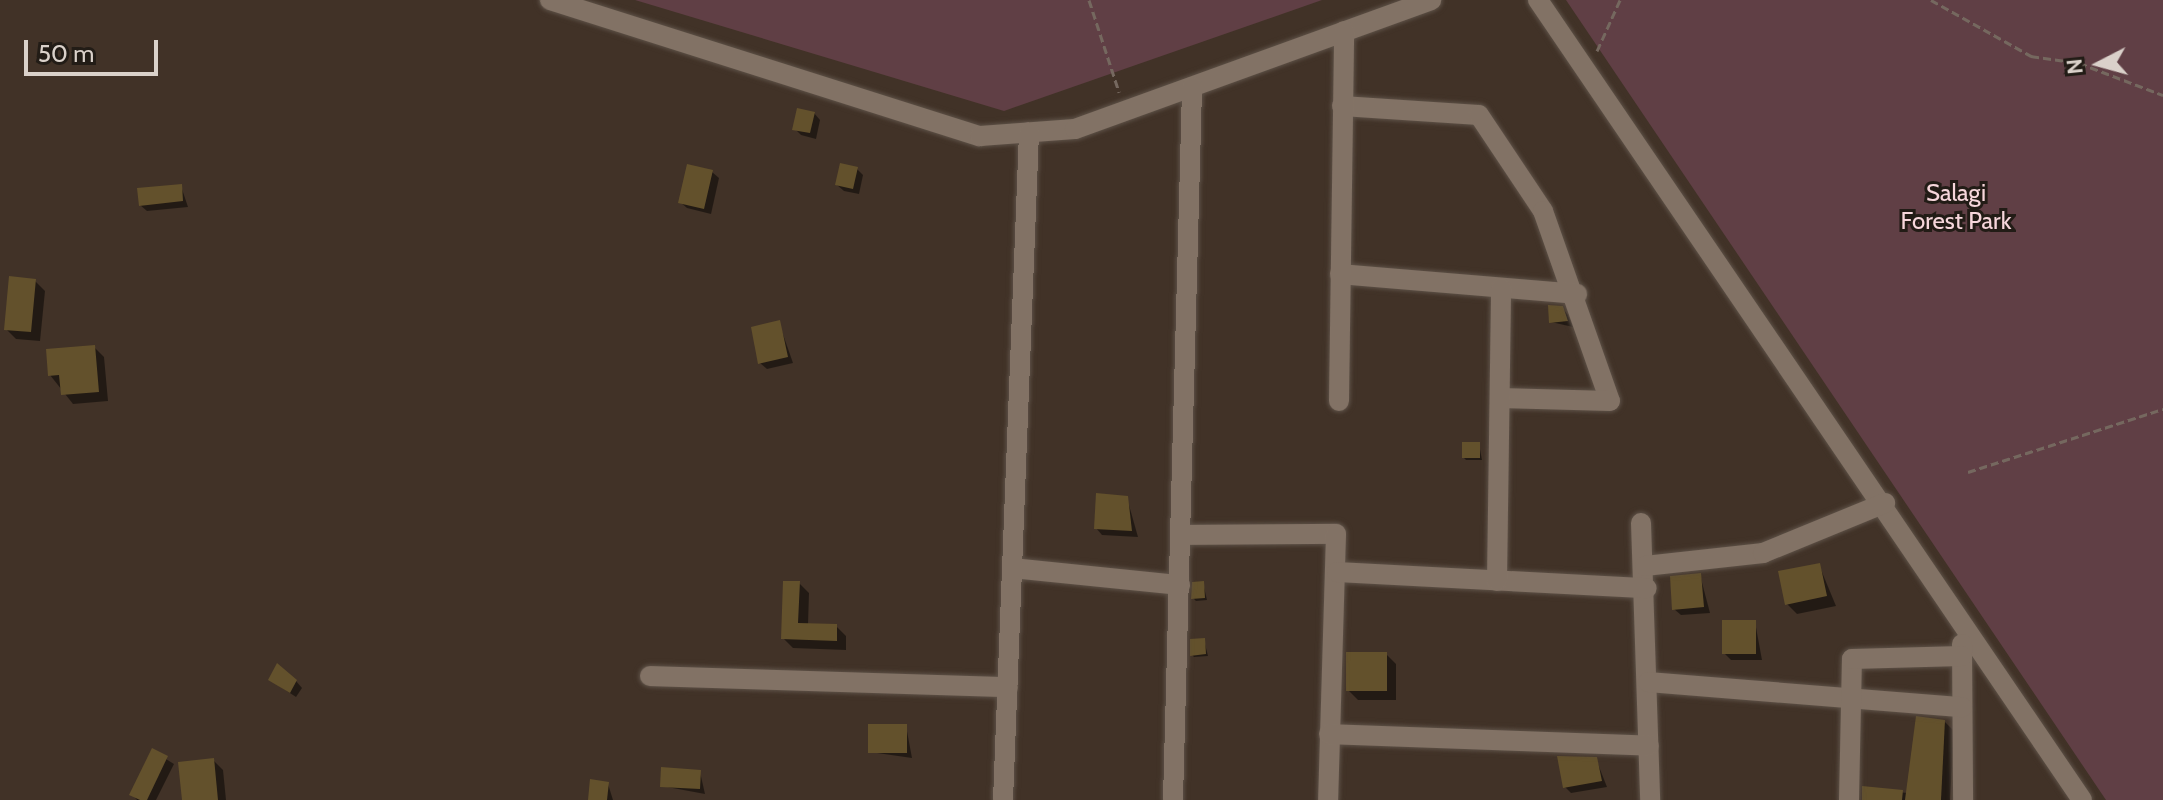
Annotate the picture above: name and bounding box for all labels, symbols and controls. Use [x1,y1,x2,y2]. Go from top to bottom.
scale bar [28,24,162,74]
north arrow [2059,24,2139,104]
text: 50 m [38,39,94,68]
text: N [2060,57,2089,76]
park label: Salagi Forest Park [1901,179,2011,235]

